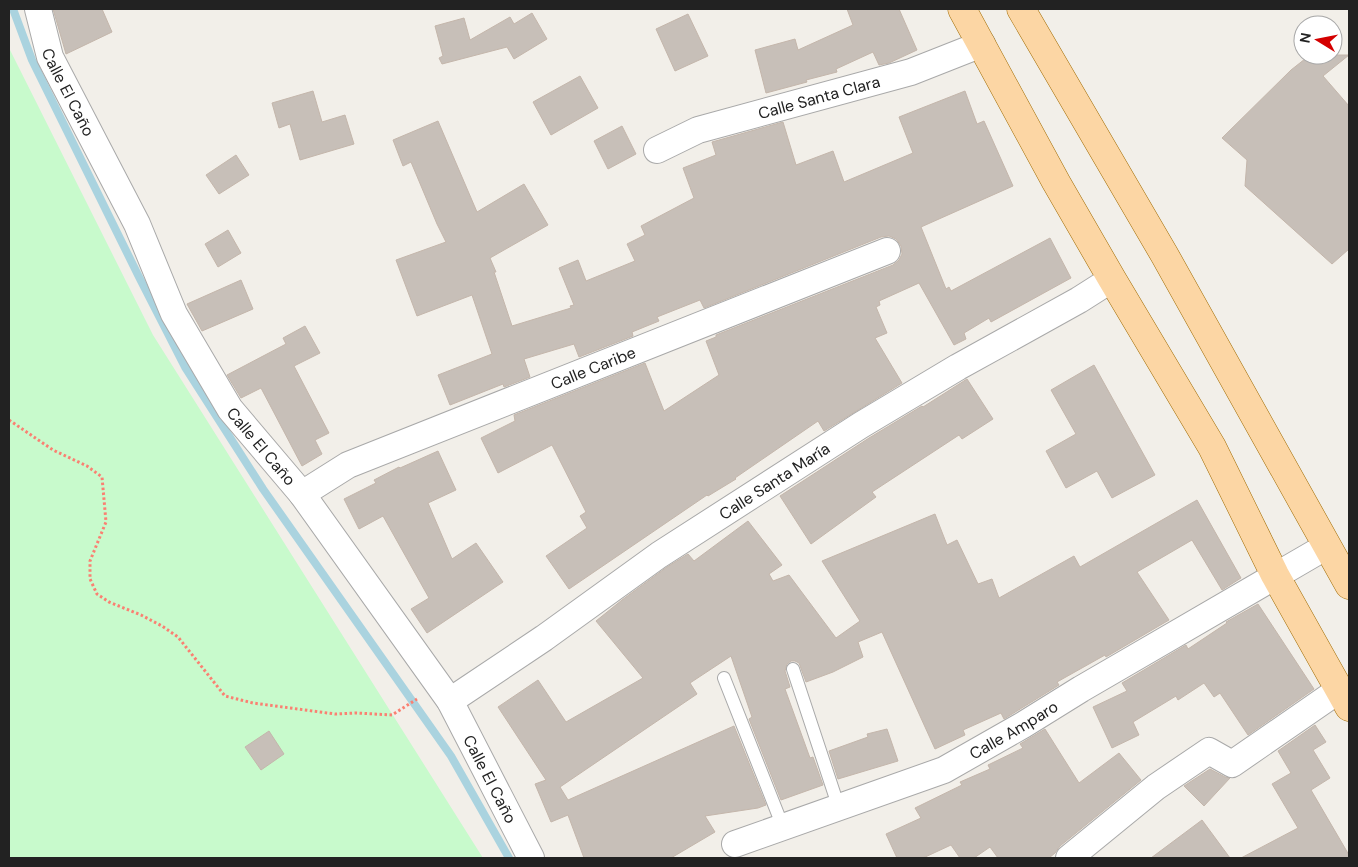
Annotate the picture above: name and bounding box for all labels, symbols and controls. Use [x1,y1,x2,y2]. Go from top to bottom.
north arrow [1293,15,1343,65]
text: N [1295,31,1315,44]
street label: Calle El Caño [38,46,100,140]
street label: Calle Santa Clara [756,70,882,124]
street label: Calle Caribe [547,341,639,394]
street label: Calle El Caño [222,403,301,490]
street label: Calle Santa María [715,437,834,524]
street label: Calle Amparo [965,695,1062,764]
street label: Calle El Caño [459,731,522,827]

